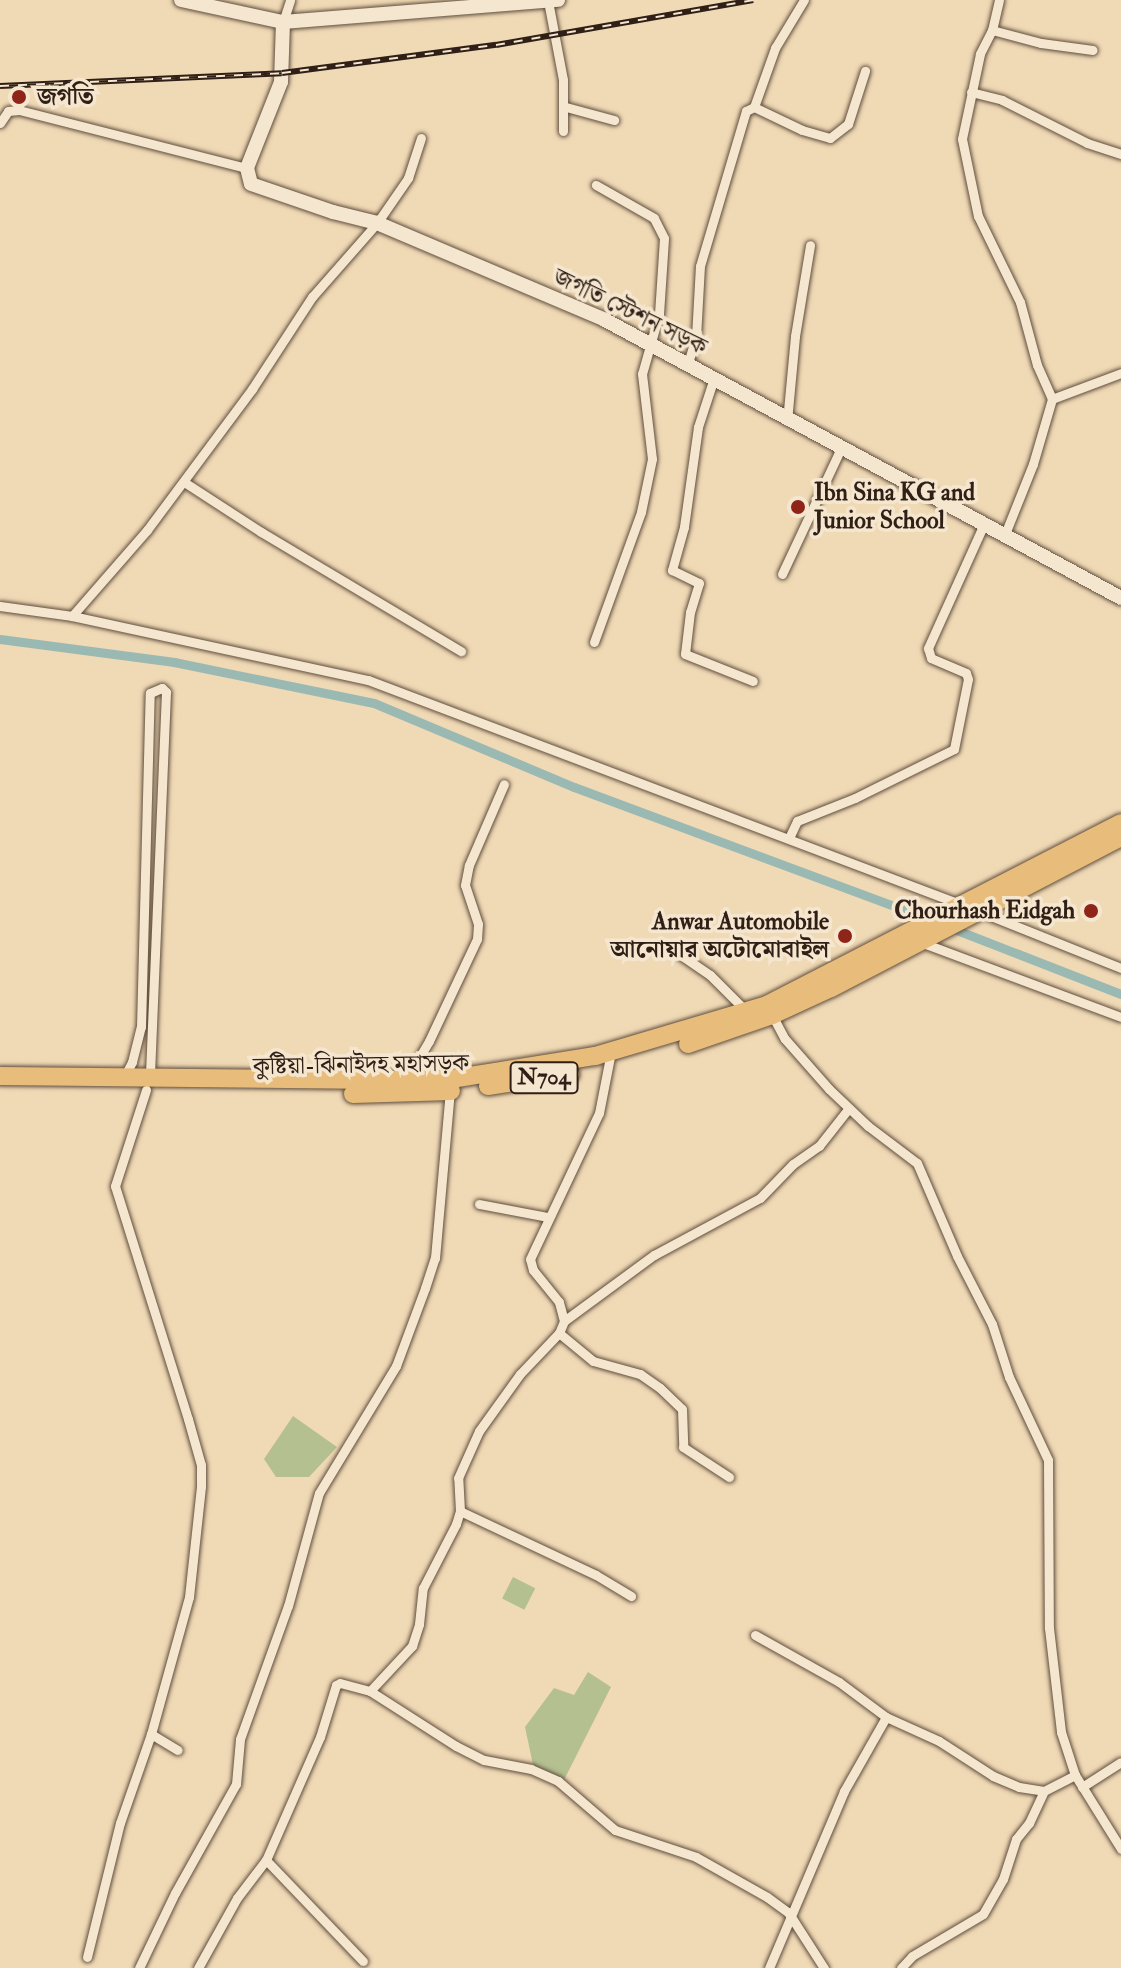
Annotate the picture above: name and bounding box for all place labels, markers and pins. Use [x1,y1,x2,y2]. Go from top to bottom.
place label: জগতি [37,83,94,111]
marker: জগতি [8,86,30,108]
place label: Ibn Sina KG and Junior School [814,479,975,535]
marker: Ibn Sina KG and Junior School [789,498,807,516]
place label: Chourhash Eidgah [894,897,1075,925]
marker: Chourhash Eidgah [1082,902,1100,920]
place label: Anwar Automobile আনোয়ার অটোমোবাইল [610,908,829,964]
marker: Anwar Automobile আনোয়ার অটোমোবাইল [836,927,854,945]

